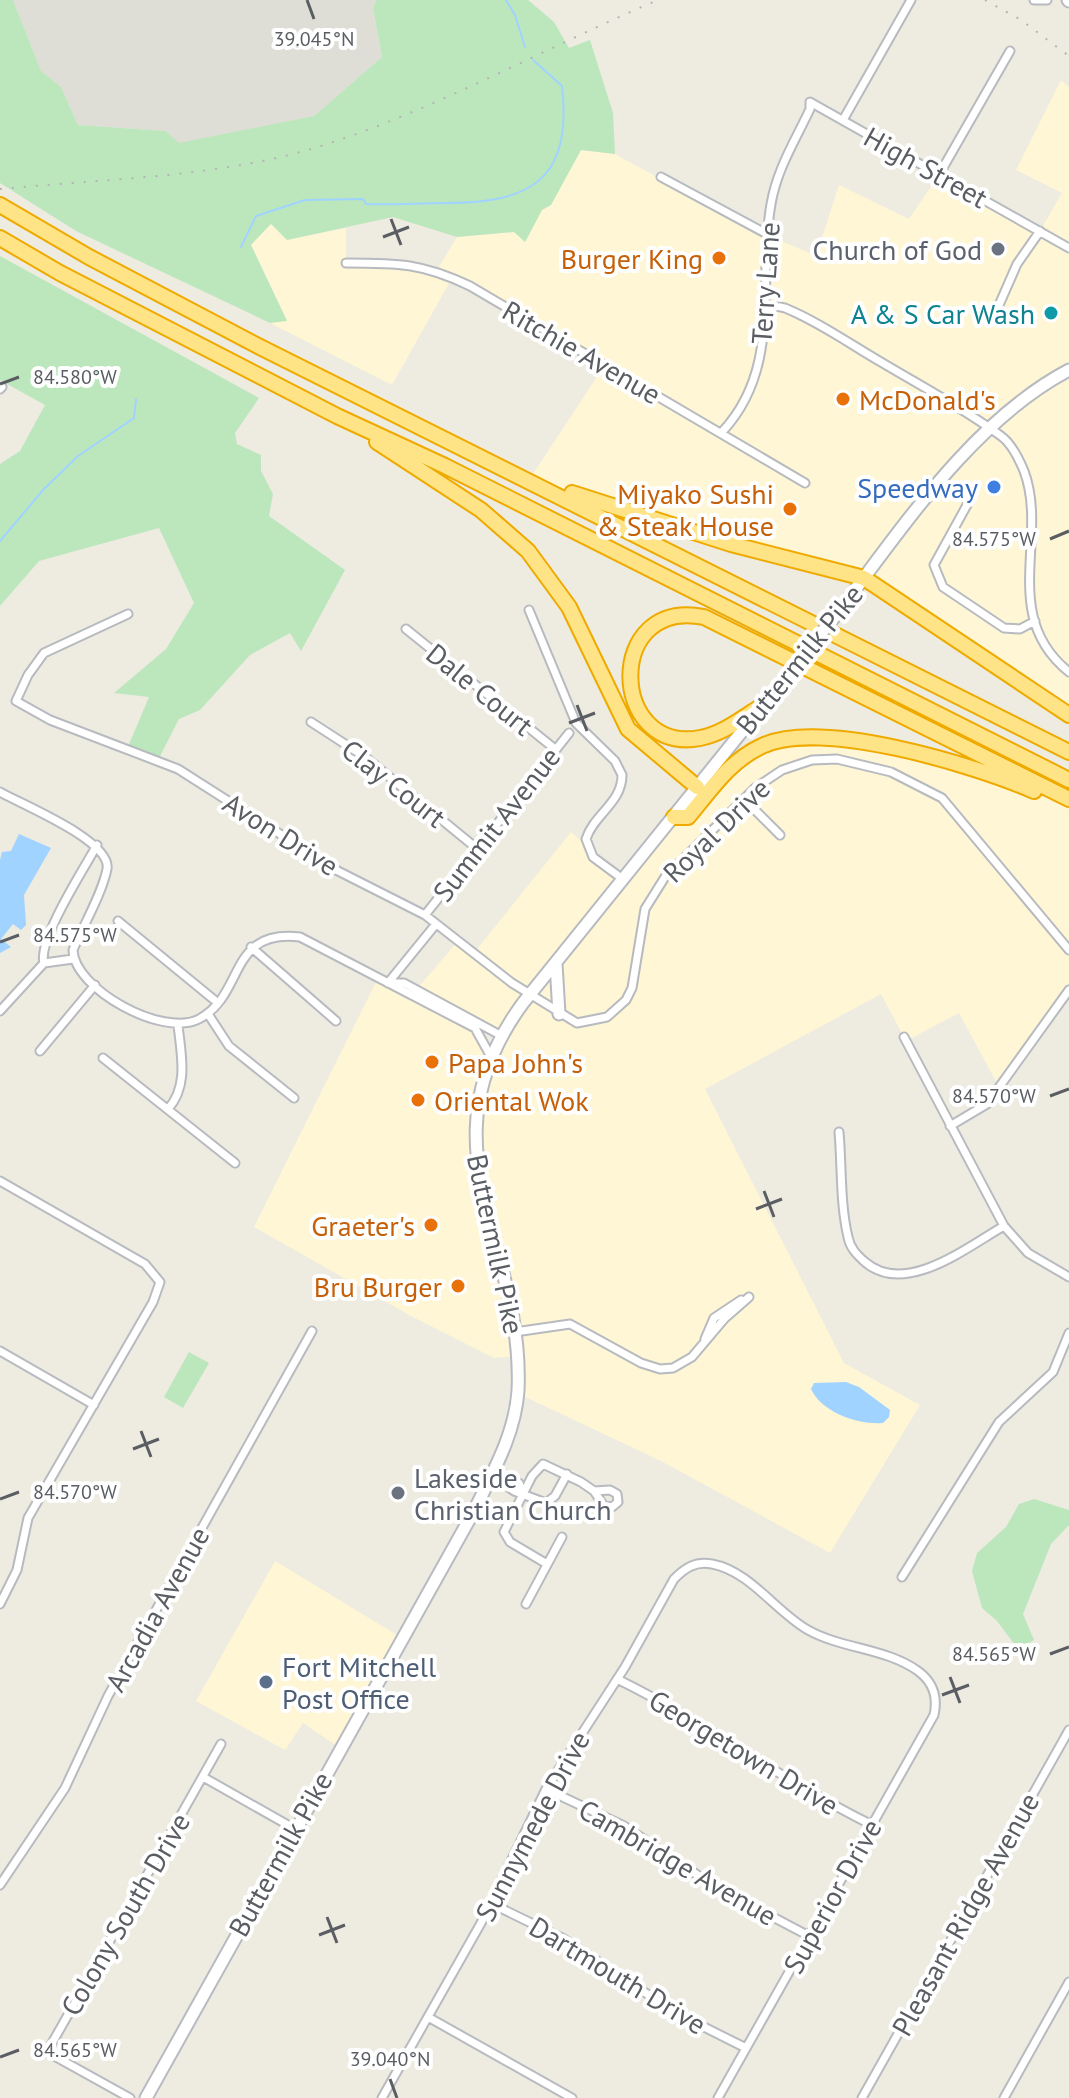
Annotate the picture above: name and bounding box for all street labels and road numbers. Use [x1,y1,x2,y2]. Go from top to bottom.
street label: High Street [858,118,995,216]
street label: Terry Lane [742,221,788,345]
street label: Ritchie Avenue [496,292,668,412]
street label: Buttermilk Pike [727,576,871,742]
street label: Dale Court [419,635,541,744]
street label: Clay Court [334,731,454,836]
street label: Summit Avenue [424,739,568,909]
street label: Royal Drive [654,770,778,890]
street label: Avon Drive [216,784,346,884]
street label: Buttermilk Pike [459,1151,533,1337]
street label: Arcadia Avenue [96,1520,218,1698]
street label: Georgetown Drive [642,1681,846,1823]
street label: Sunnymede Drive [466,1725,598,1927]
street label: Buttermilk Pike [220,1765,340,1943]
street label: Pleasant Ridge Avenue [883,1786,1047,2042]
street label: Cambridge Avenue [572,1790,784,1934]
street label: Colony South Drive [52,1806,198,2022]
street label: Superior Drive [774,1812,890,1980]
street label: Dartmouth Drive [523,1908,713,2042]

